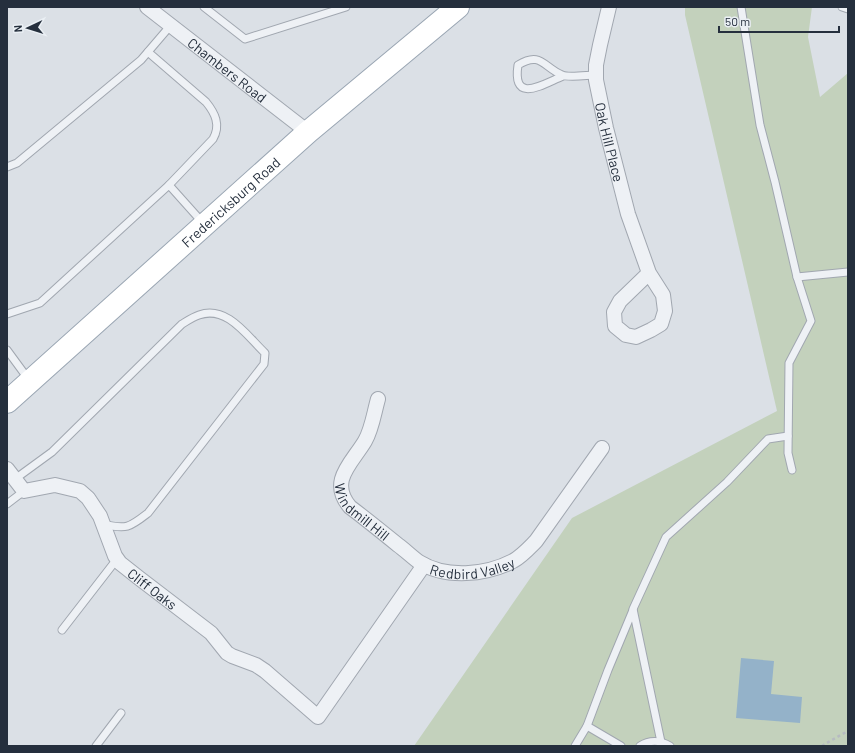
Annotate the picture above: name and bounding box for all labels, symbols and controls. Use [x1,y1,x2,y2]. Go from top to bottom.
north arrow [8,8,48,48]
scale bar [719,8,839,34]
text: 50 m [725,14,750,28]
text: N [11,25,24,33]
street label: Chambers Road [185,34,270,106]
street label: Oak Hill Place [592,101,628,183]
street label: Fredericksburg Road [178,153,283,250]
street label: Windmill Hill [332,482,393,543]
street label: Redbird Valley [428,553,518,582]
street label: Cliff Oaks [125,564,181,613]

